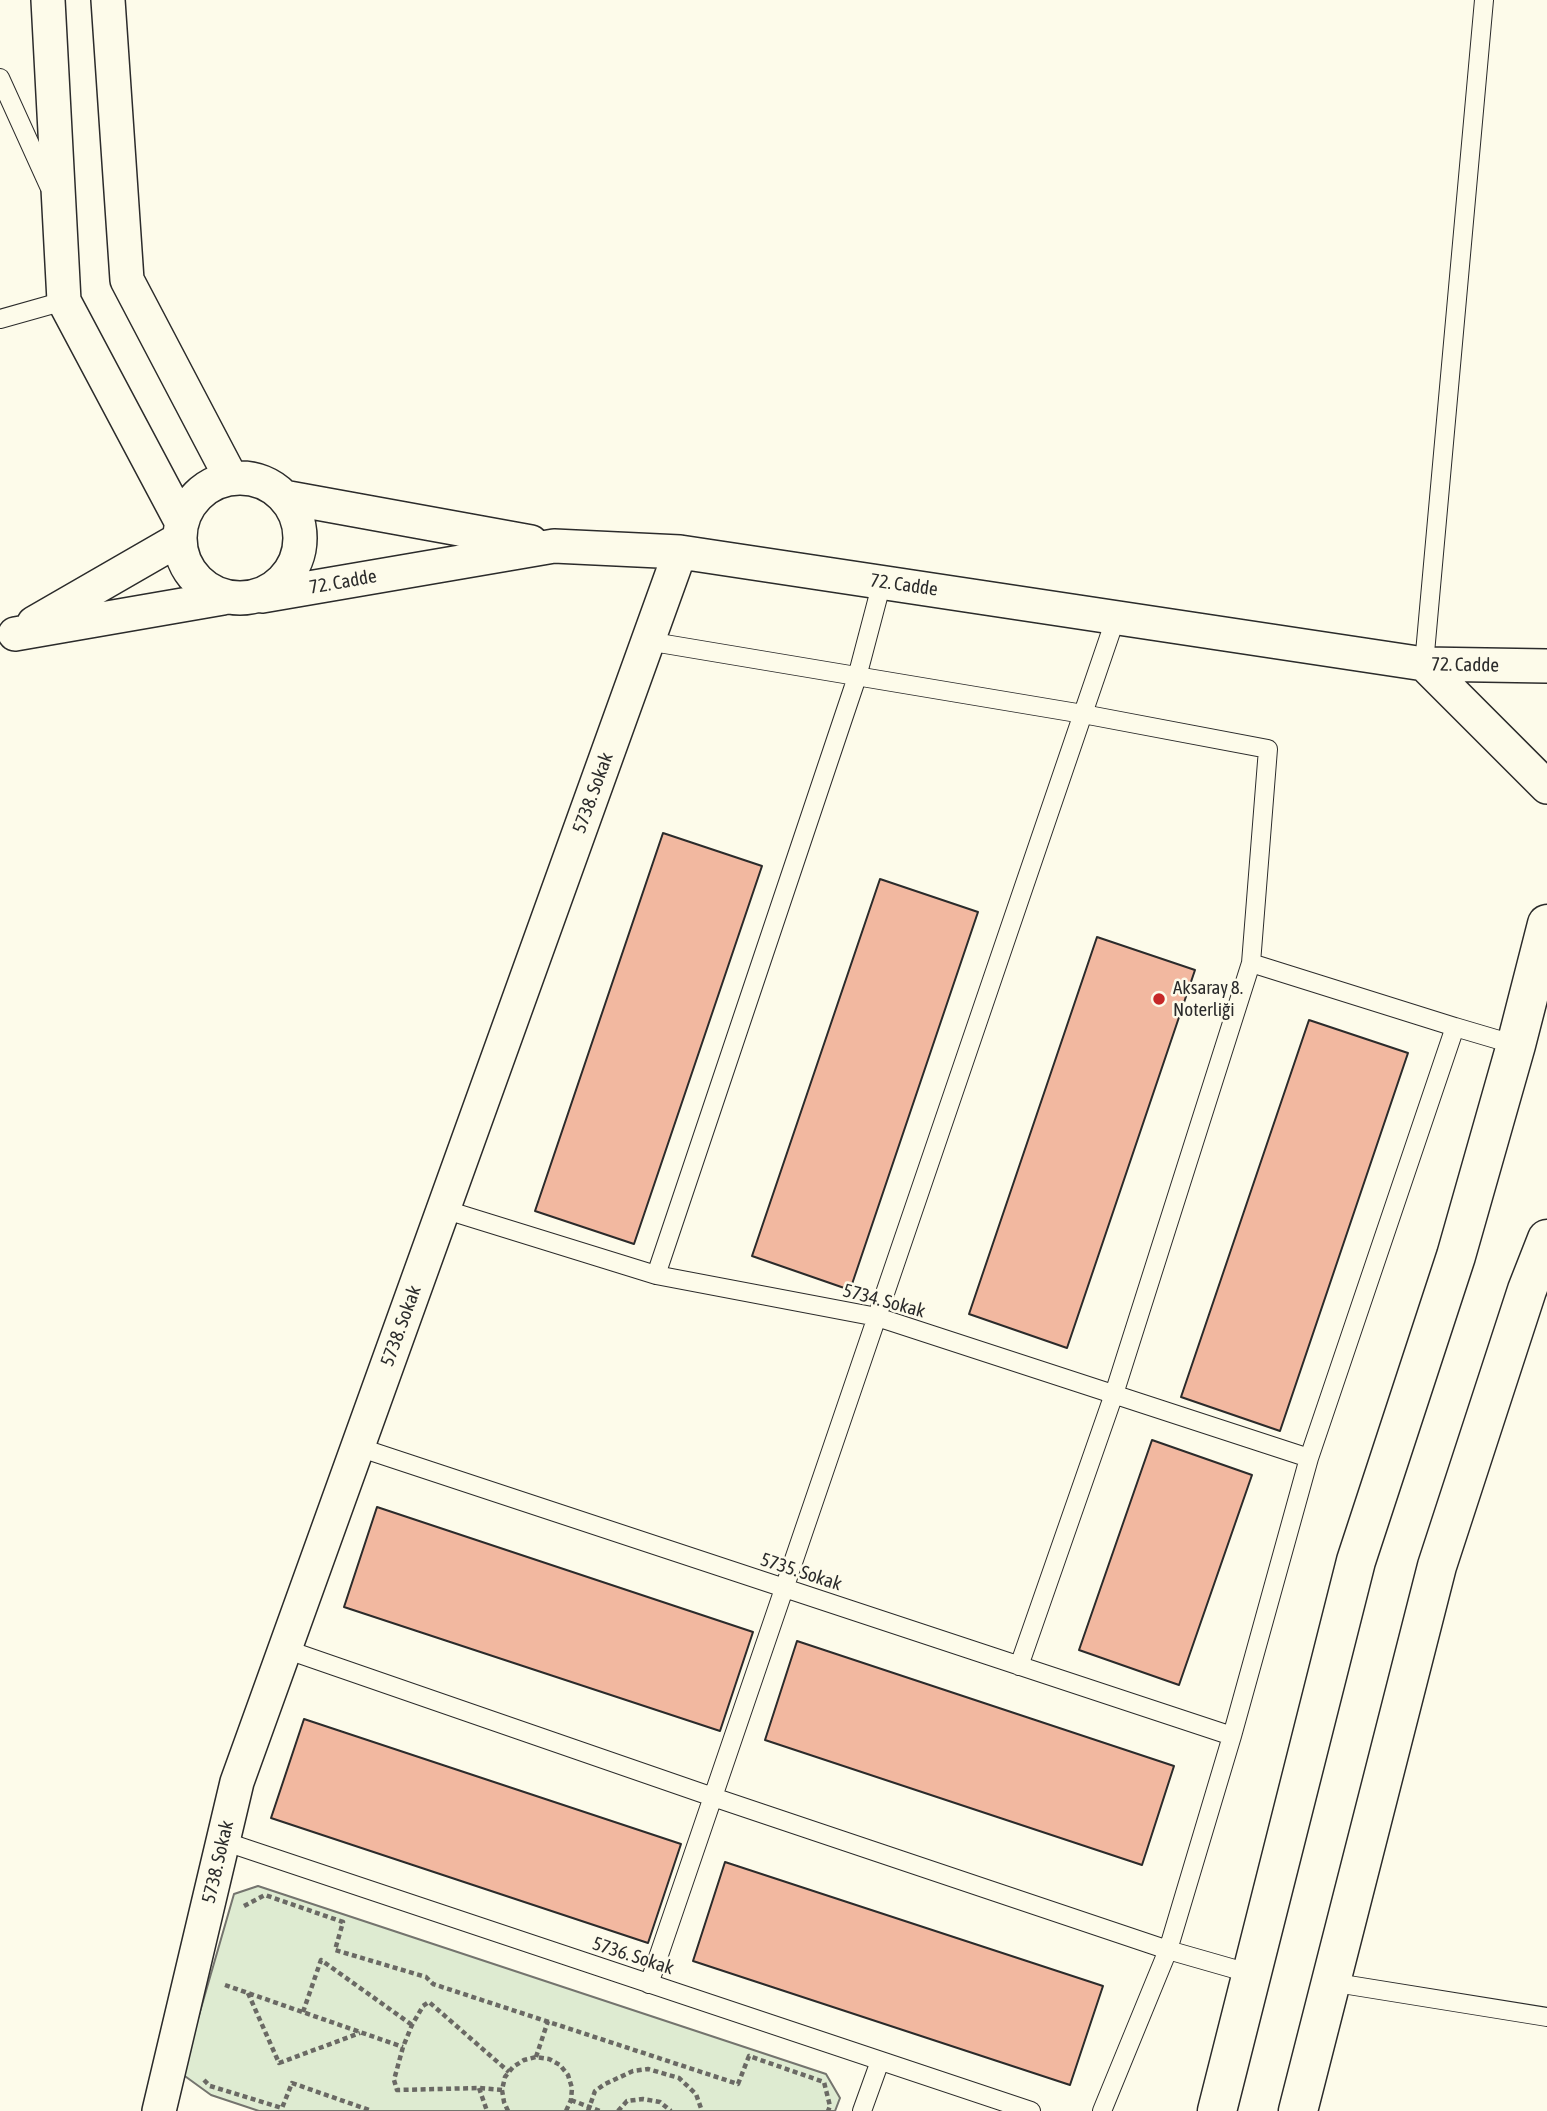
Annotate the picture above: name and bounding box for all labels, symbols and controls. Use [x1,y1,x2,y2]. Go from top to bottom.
street label: 72. Cadde [308,565,378,599]
street label: 72. Cadde [869,569,939,601]
street label: 72. Cadde [1431,653,1499,677]
street label: 5738. Sokak [568,750,618,836]
place label: Aksaray 8. Noterliği [1173,977,1243,1021]
marker: Aksaray 8. Noterliği [1151,991,1167,1007]
street label: 5734. Sokak [840,1279,928,1323]
street label: 5738. Sokak [376,1283,426,1369]
street label: 5735. Sokak [757,1548,845,1596]
street label: 5738. Sokak [197,1818,239,1906]
street label: 5736. Sokak [589,1932,677,1980]

